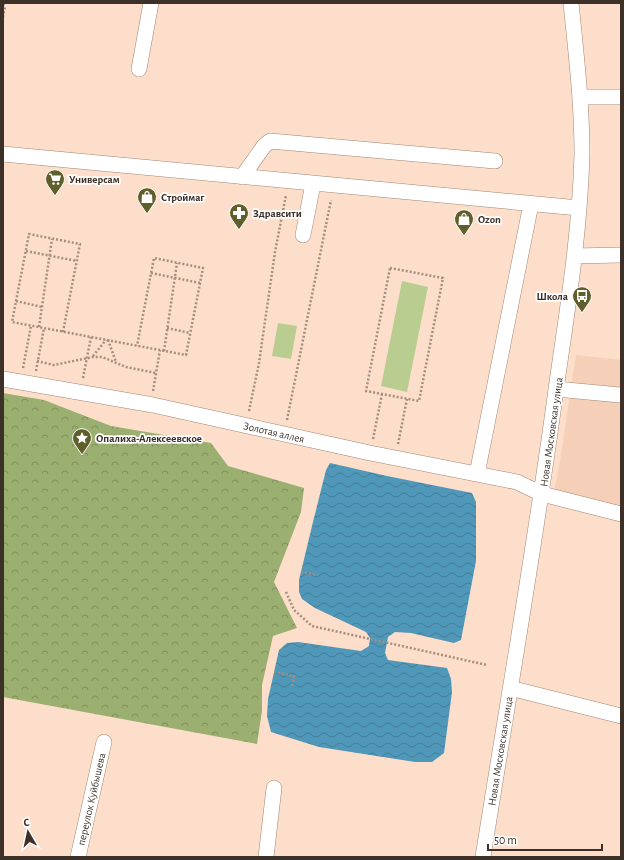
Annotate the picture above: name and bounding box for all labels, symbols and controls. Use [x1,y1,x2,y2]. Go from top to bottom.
supermarket icon: Универсам [44,168,66,196]
place label: Универсам [69,174,120,185]
shop icon: Строймаг [136,186,158,214]
place label: Строймаг [161,192,205,203]
pharmacy icon: Здравсити [228,202,250,230]
place label: Здравсити [253,208,302,219]
shop icon: Ozon [453,208,475,236]
place label: Ozon [478,214,501,225]
bus stop icon: Школа [571,285,593,313]
place label: Школа [536,291,568,302]
street label: Новая Московская улица [538,377,565,488]
street label: Золотая аллея [242,420,306,445]
place icon: Опалиха-Алексеевское [71,427,93,455]
place label: Опалиха-Алексеевское [96,433,202,444]
street label: Новая Московская улица [486,696,515,807]
street label: переулок Куйбышева [75,752,107,846]
north arrow [8,812,48,852]
text: С [23,817,30,829]
scale bar [488,826,602,852]
text: 50 m [494,834,517,846]

